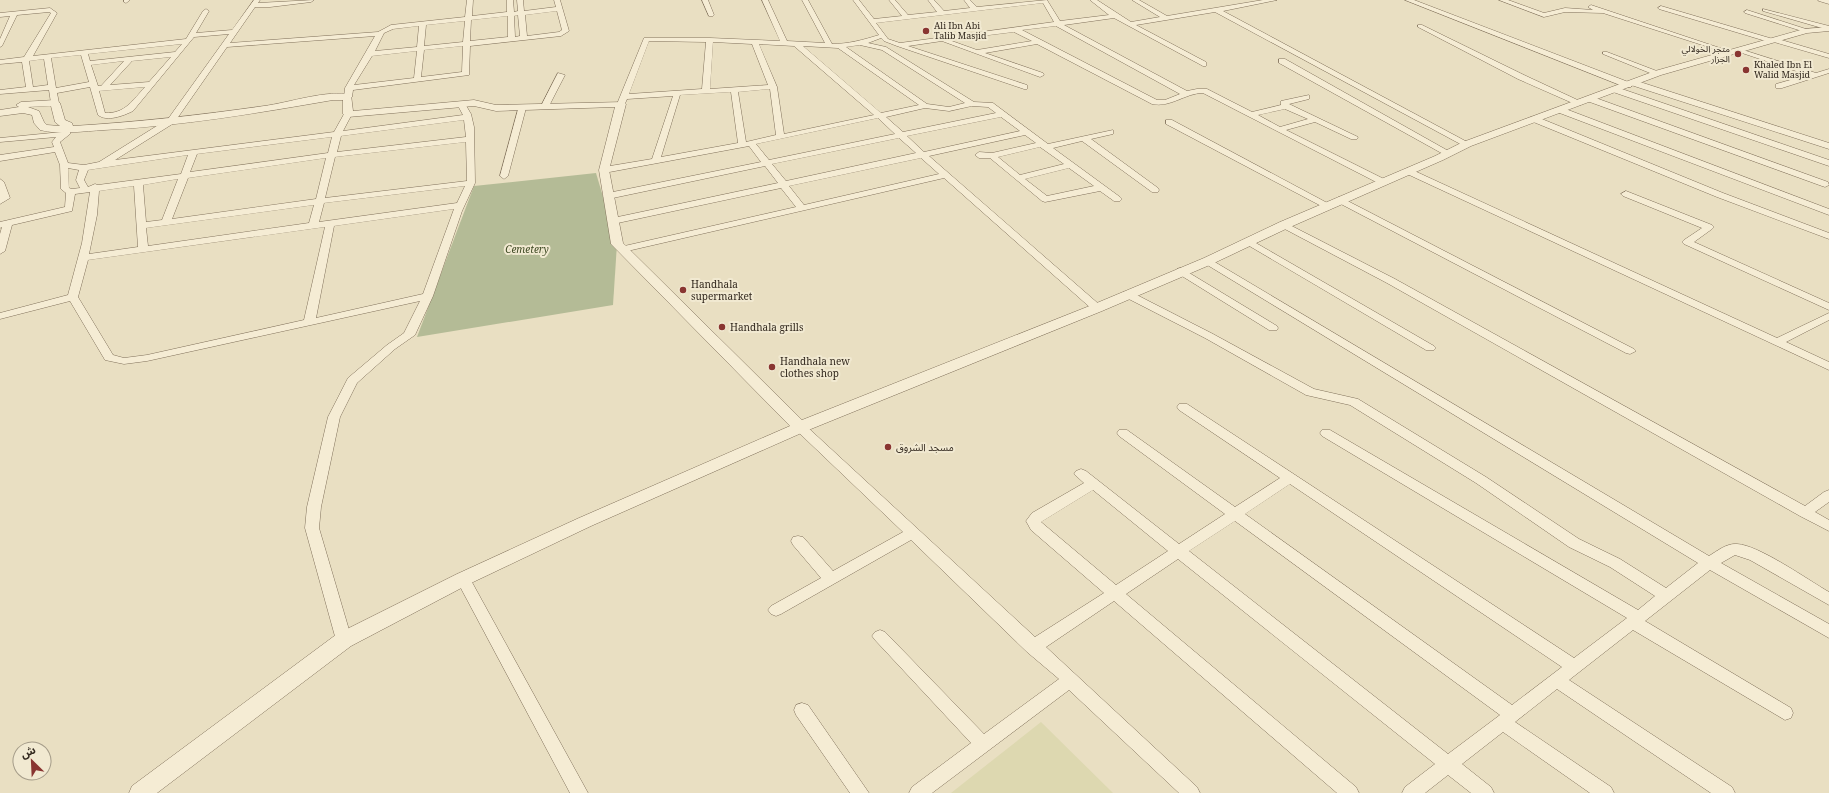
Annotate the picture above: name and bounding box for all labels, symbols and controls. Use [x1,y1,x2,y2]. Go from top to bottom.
place label: Ali Ibn Abi Talib Masjid [934,19,987,42]
marker: Ali Ibn Abi Talib Masjid [921,26,931,36]
place label: متجر الخولالي الجزار [1682,42,1730,65]
marker: متجر الخولالي الجزار [1733,49,1743,59]
place label: Khaled Ibn El Walid Masjid [1754,58,1812,81]
marker: Khaled Ibn El Walid Masjid [1741,65,1751,75]
park label: Cemetery [505,242,549,256]
place label: Handhala supermarket [691,277,753,303]
marker: Handhala supermarket [678,285,688,295]
place label: Handhala grills [730,320,804,334]
marker: Handhala grills [717,322,727,332]
place label: Handhala new clothes shop [780,354,850,380]
marker: Handhala new clothes shop [767,362,777,372]
place label: مسجد الشروق [896,440,954,454]
marker: مسجد الشروق [883,442,893,452]
north arrow [12,741,52,781]
text: ش [18,741,38,761]

